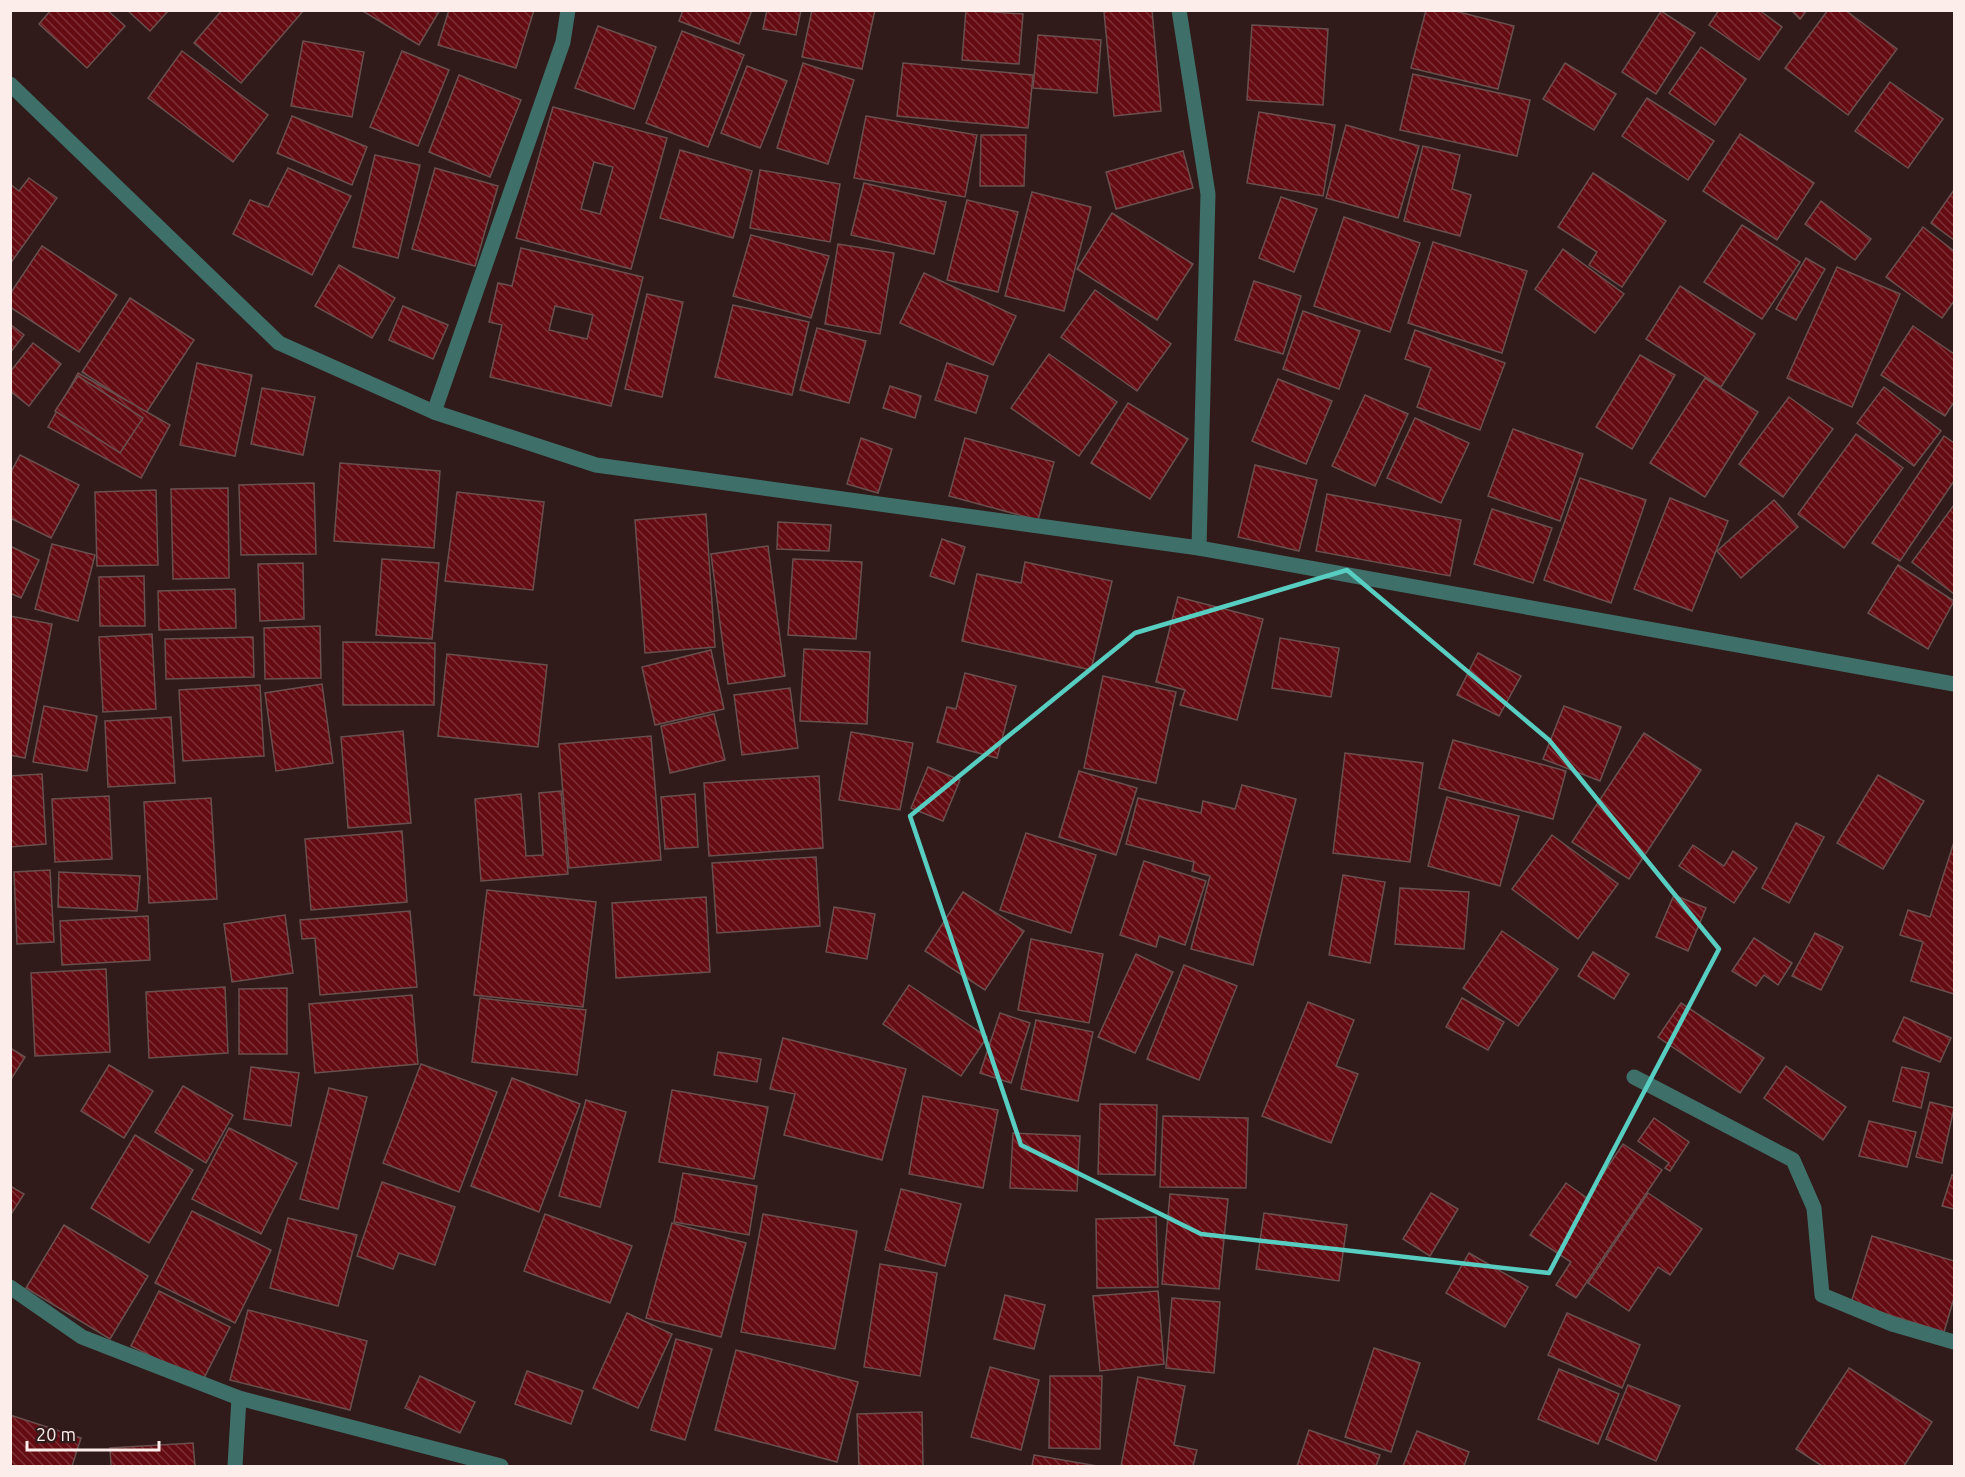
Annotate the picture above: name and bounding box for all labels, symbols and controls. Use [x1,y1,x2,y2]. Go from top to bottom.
scale bar [27,1414,159,1452]
text: 20 m [36,1424,76,1444]

